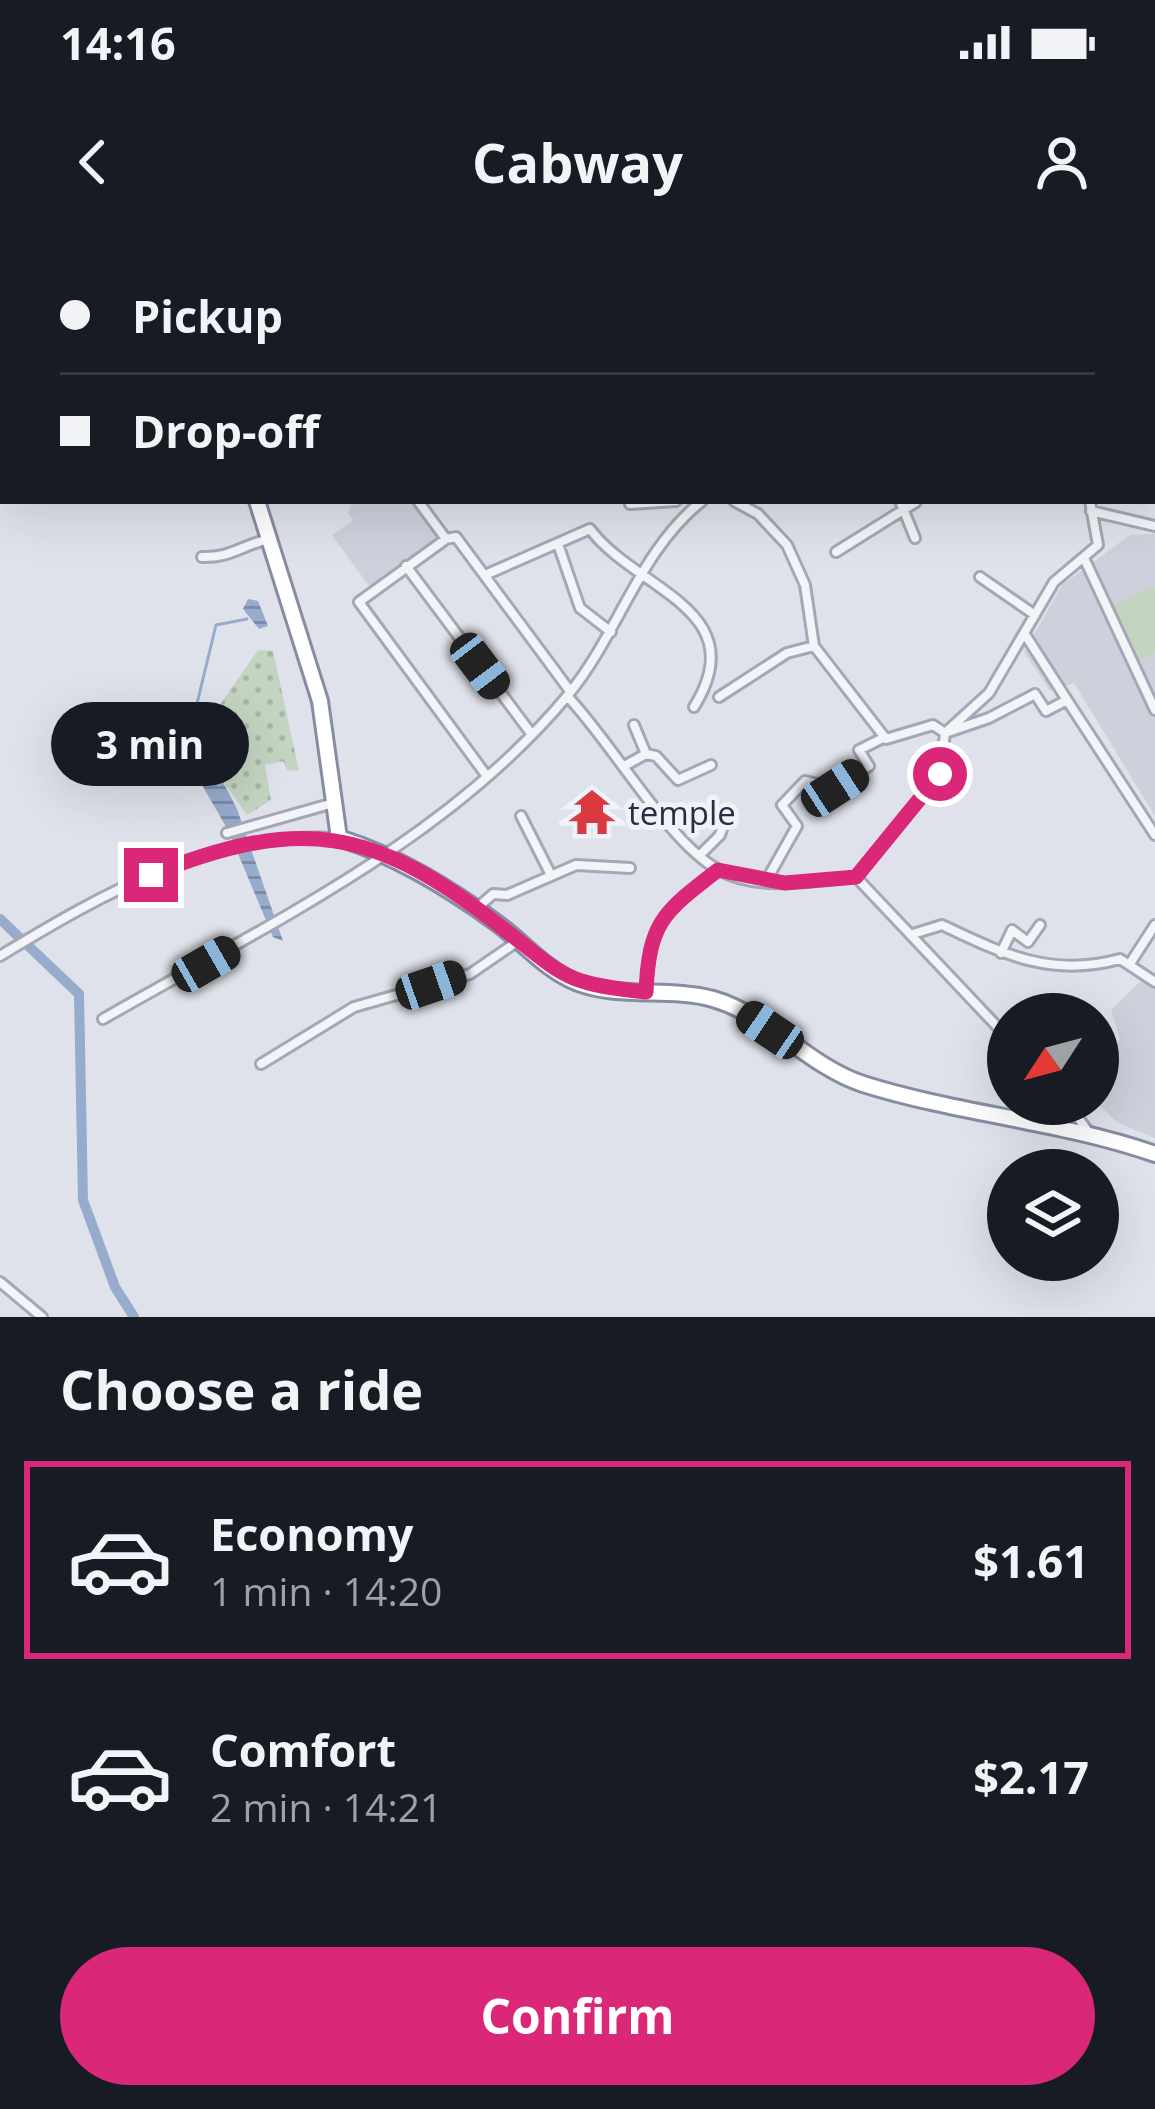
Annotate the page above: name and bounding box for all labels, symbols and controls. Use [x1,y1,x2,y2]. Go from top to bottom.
text: 14:16 [60,12,176,73]
text: Cabway [472,125,683,199]
icon: back [60,129,126,195]
icon: person [1029,129,1095,195]
text: Pickup [132,285,283,346]
text: Drop-off [132,400,319,461]
car [444,626,516,706]
callout: 3 min [52,701,250,785]
text: 3 min [96,717,204,770]
route start [913,747,967,801]
car [795,753,875,823]
temple icon: temple [567,787,617,837]
place label: temple [628,790,736,835]
route end [124,848,178,902]
car [166,930,246,998]
car [391,956,471,1014]
north arrow [987,993,1119,1125]
map controls [987,993,1119,1281]
car [730,995,810,1065]
button: layers [987,1149,1119,1281]
text: Choose a ride [60,1352,423,1426]
text: Economy [210,1503,413,1564]
icon: car [66,1506,174,1614]
text: $1.61 [973,1530,1089,1591]
text: 1 min · 14:20 [210,1564,442,1617]
text: Comfort [210,1719,396,1780]
icon: car [66,1722,174,1830]
text: $2.17 [973,1746,1089,1807]
text: 2 min · 14:21 [210,1780,442,1833]
button: Confirm [60,1947,1095,2085]

